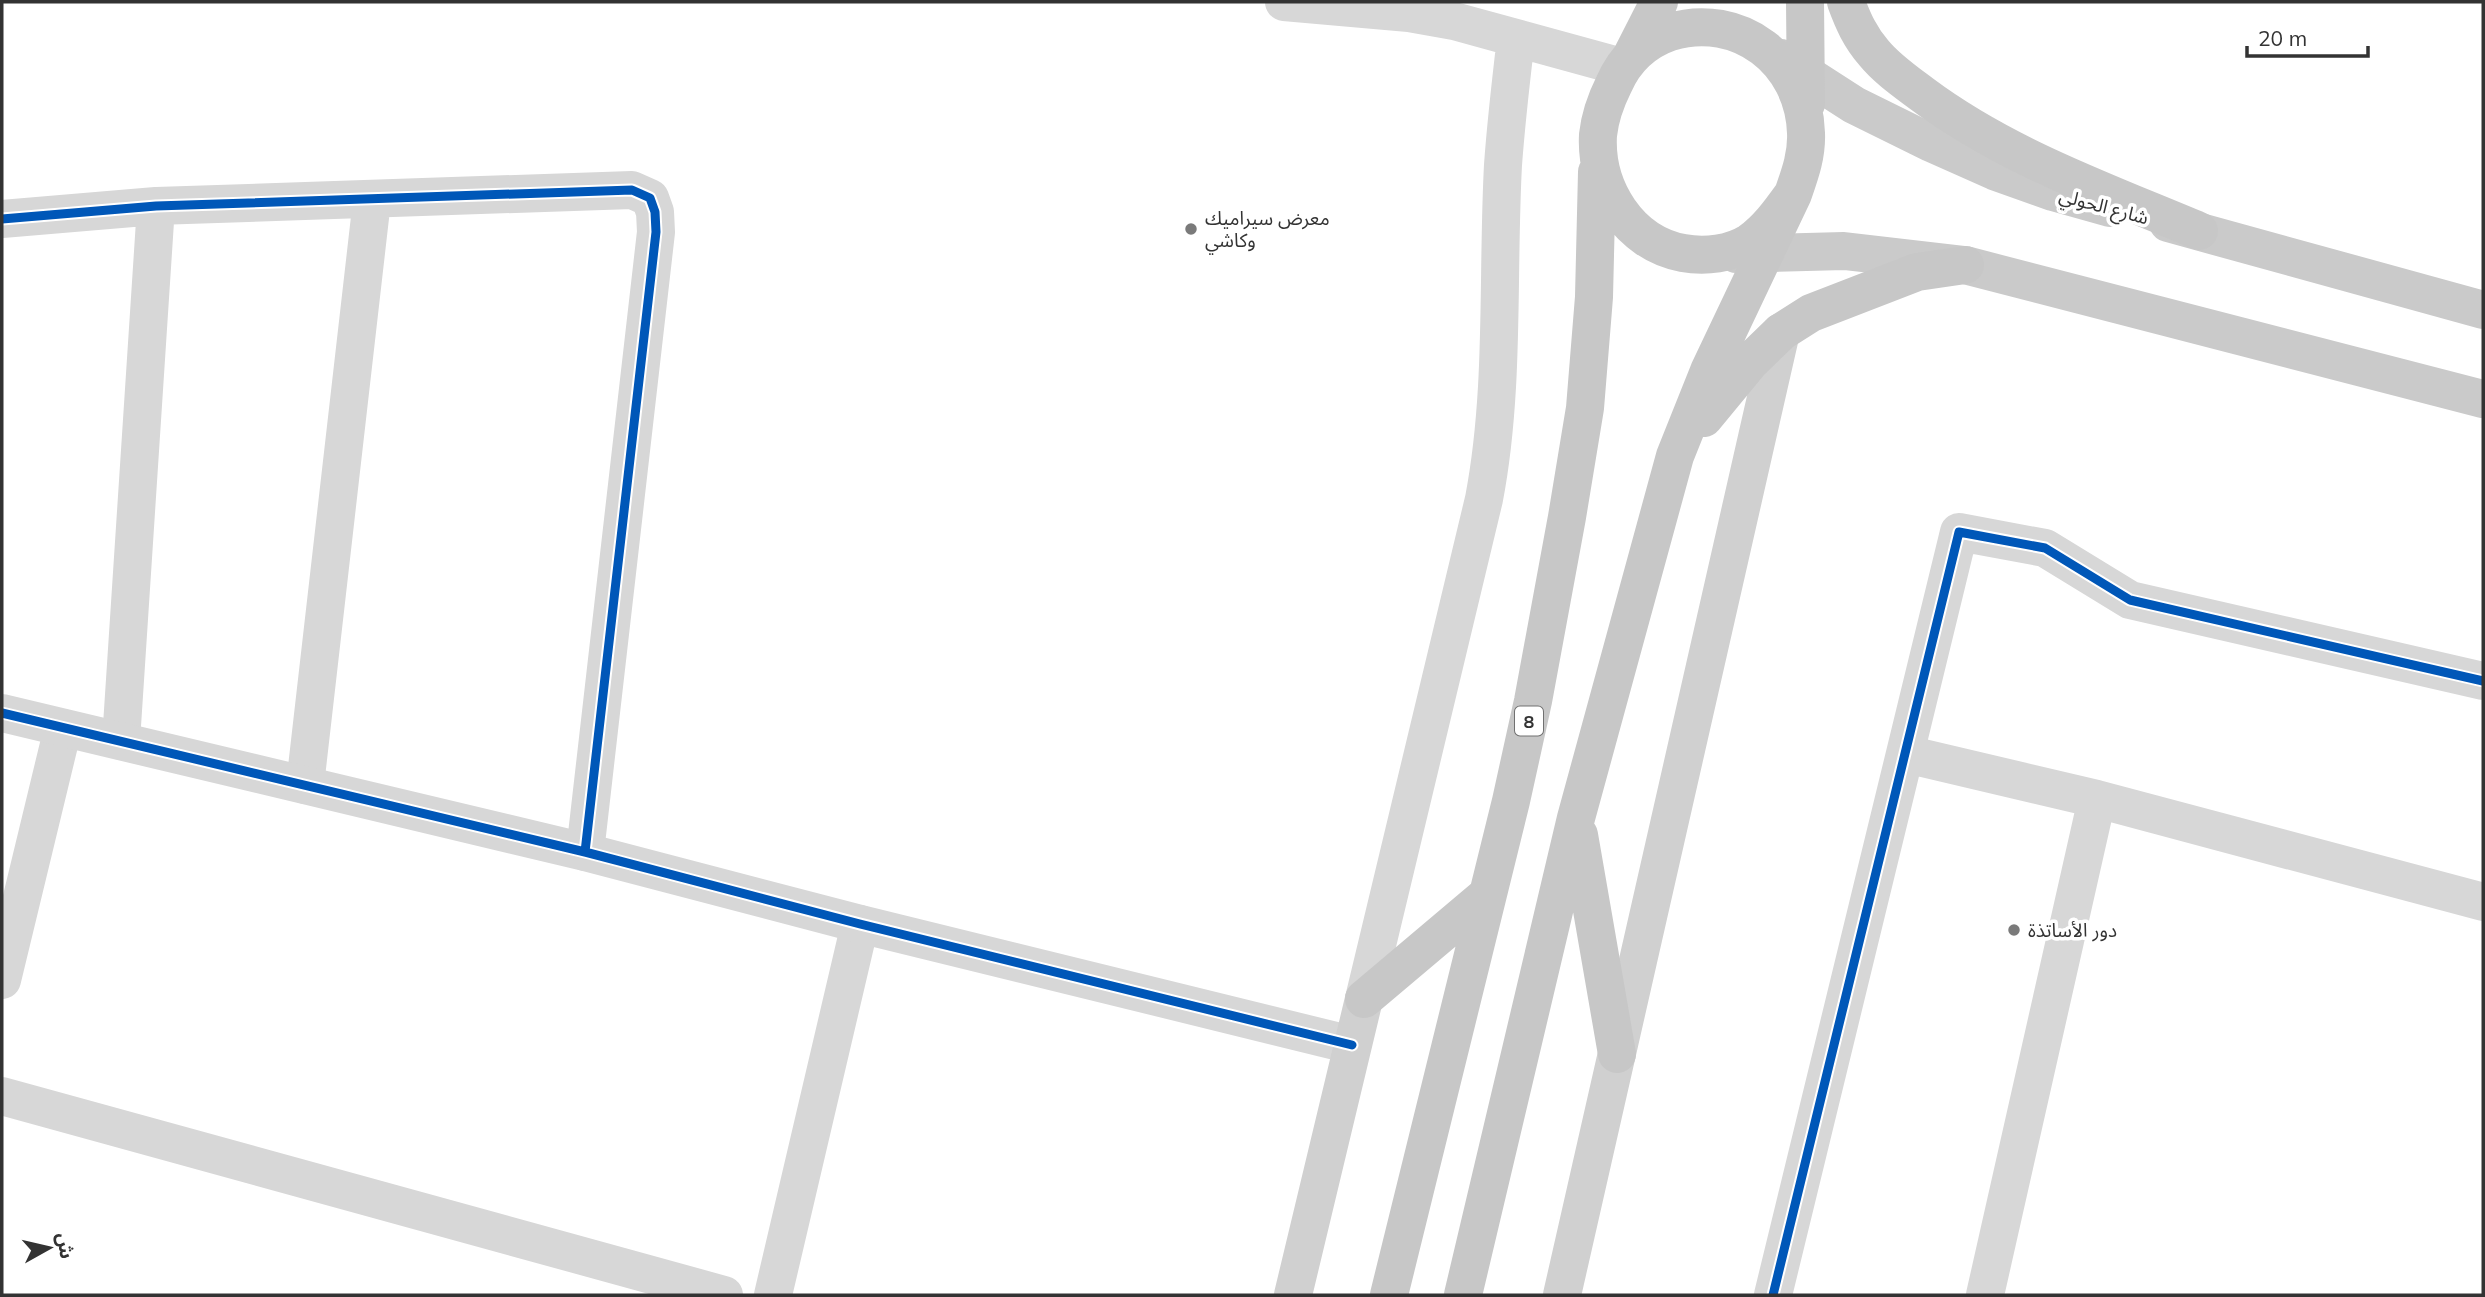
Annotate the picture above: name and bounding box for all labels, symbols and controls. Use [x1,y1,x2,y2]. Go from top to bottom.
scale bar [2247,14,2368,58]
text: 20 m [2258,25,2307,51]
street label: شارع الحولي [2056,183,2151,233]
place label: معرض سيراميك وكاشي [1205,206,1330,255]
marker: معرض سيراميك وكاشي [1183,221,1199,237]
road number: 8 [1515,706,1543,736]
place label: دور الأساتذة [2028,918,2117,942]
marker: دور الأساتذة [2006,922,2022,938]
north arrow [14,1213,84,1283]
text: ش [52,1231,80,1260]

